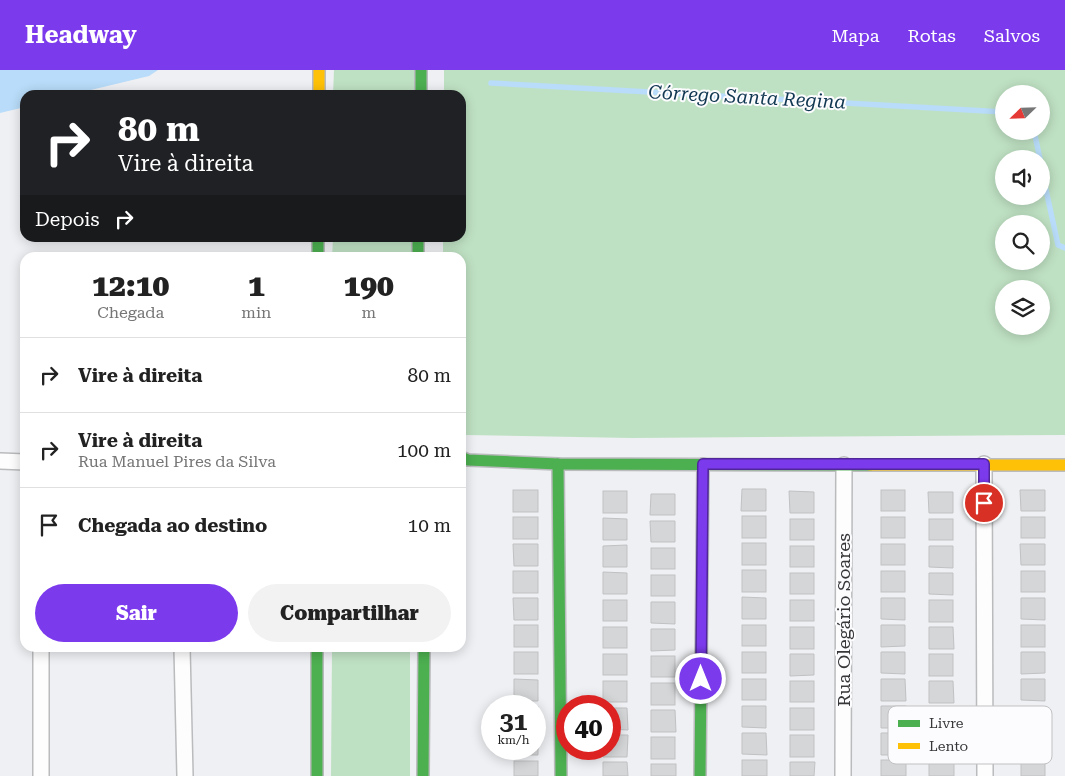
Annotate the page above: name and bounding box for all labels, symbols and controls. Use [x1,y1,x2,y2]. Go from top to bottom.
text: Headway [25,21,137,49]
text: Mapa [831,25,879,46]
text: Rotas [907,25,956,46]
text: Salvos [984,25,1040,46]
water label: Córrego Santa Regina [648,80,846,114]
north arrow [995,85,1050,140]
map controls [995,85,1050,335]
text: 80 m [118,109,200,150]
icon: right [35,110,100,175]
button: sound [995,150,1050,205]
text: Vire à direita [118,151,253,176]
icon: right [110,205,138,233]
text: Depois [35,208,100,231]
button: search [995,215,1050,270]
text: 12:10 [92,268,169,303]
text: 1 [248,268,265,303]
text: 190 [343,268,394,303]
button: layers [995,280,1050,335]
text: Chegada [97,303,164,322]
text: min [241,303,271,322]
text: m [361,303,376,322]
icon: right [35,361,63,389]
text: Vire à direita [78,364,202,387]
text: 80 m [408,364,451,387]
text: Vire à direita [78,429,202,452]
icon: right [35,436,63,464]
text: 100 m [397,439,451,462]
text: Rua Manuel Pires da Silva [78,452,276,471]
pin [963,482,1005,524]
icon: arrive [970,489,998,517]
icon: arrive [35,511,63,539]
text: Chegada ao destino [78,514,267,537]
text: 10 m [408,514,451,537]
street label: Rua Olegário Soares [833,533,854,707]
button: Sair [35,584,238,642]
button: Compartilhar [248,584,451,642]
position arrow [674,652,726,704]
speed limit sign: 40 [556,695,621,760]
legend [888,706,1052,764]
text: 31 [499,707,528,736]
text: Livre [929,715,964,731]
text: km/h [497,733,530,747]
text: Lento [929,738,968,754]

